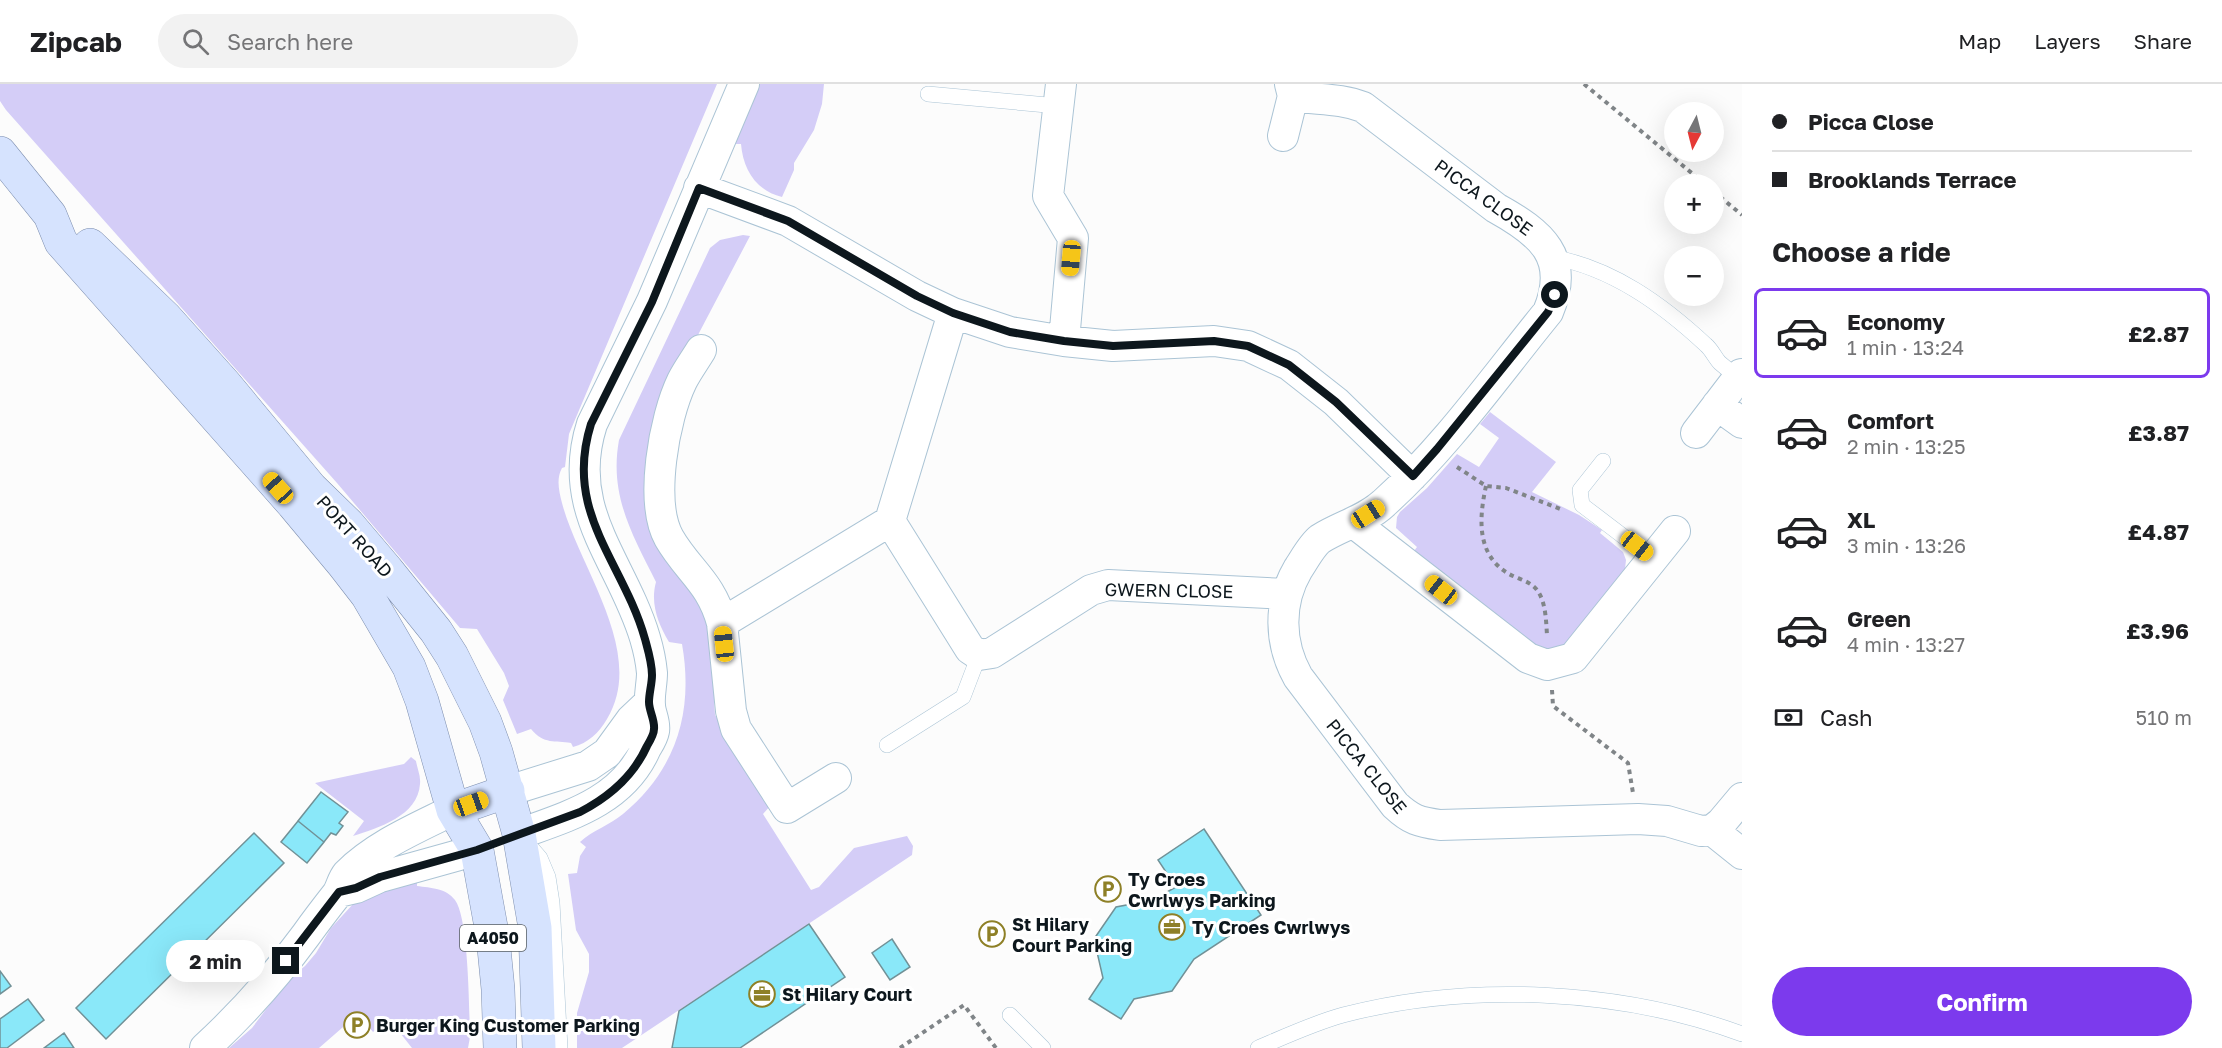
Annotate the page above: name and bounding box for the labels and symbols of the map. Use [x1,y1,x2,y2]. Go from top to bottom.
north arrow [1664,102,1724,162]
street label: PICCA CLOSE [1431,154,1537,240]
car [1060,239,1082,277]
route start [1541,281,1568,308]
car [259,469,297,507]
street label: PORT ROAD [312,490,398,582]
car [1348,497,1388,531]
car [1617,528,1657,564]
car [1421,572,1461,608]
street label: GWERN CLOSE [1104,578,1234,602]
car [713,625,735,663]
street label: PICCA CLOSE [1322,714,1412,818]
car [451,789,491,819]
place label: Ty Croes Cwrlwys Parking [1128,868,1276,911]
parking icon: Ty Croes Cwrlwys Parking [1093,874,1123,904]
office icon: Ty Croes Cwrlwys [1157,912,1187,942]
place label: St Hilary Court Parking [1012,913,1132,956]
place label: Ty Croes Cwrlwys [1192,916,1350,938]
parking icon: St Hilary Court Parking [977,919,1007,949]
road number: A4050 [460,925,526,951]
callout: 2 min [166,940,265,982]
route end [272,947,299,974]
office icon: St Hilary Court [747,979,777,1009]
place label: St Hilary Court [782,983,912,1005]
parking icon: Burger King Customer Parking [342,1010,372,1040]
place label: Burger King Customer Parking [376,1014,640,1036]

